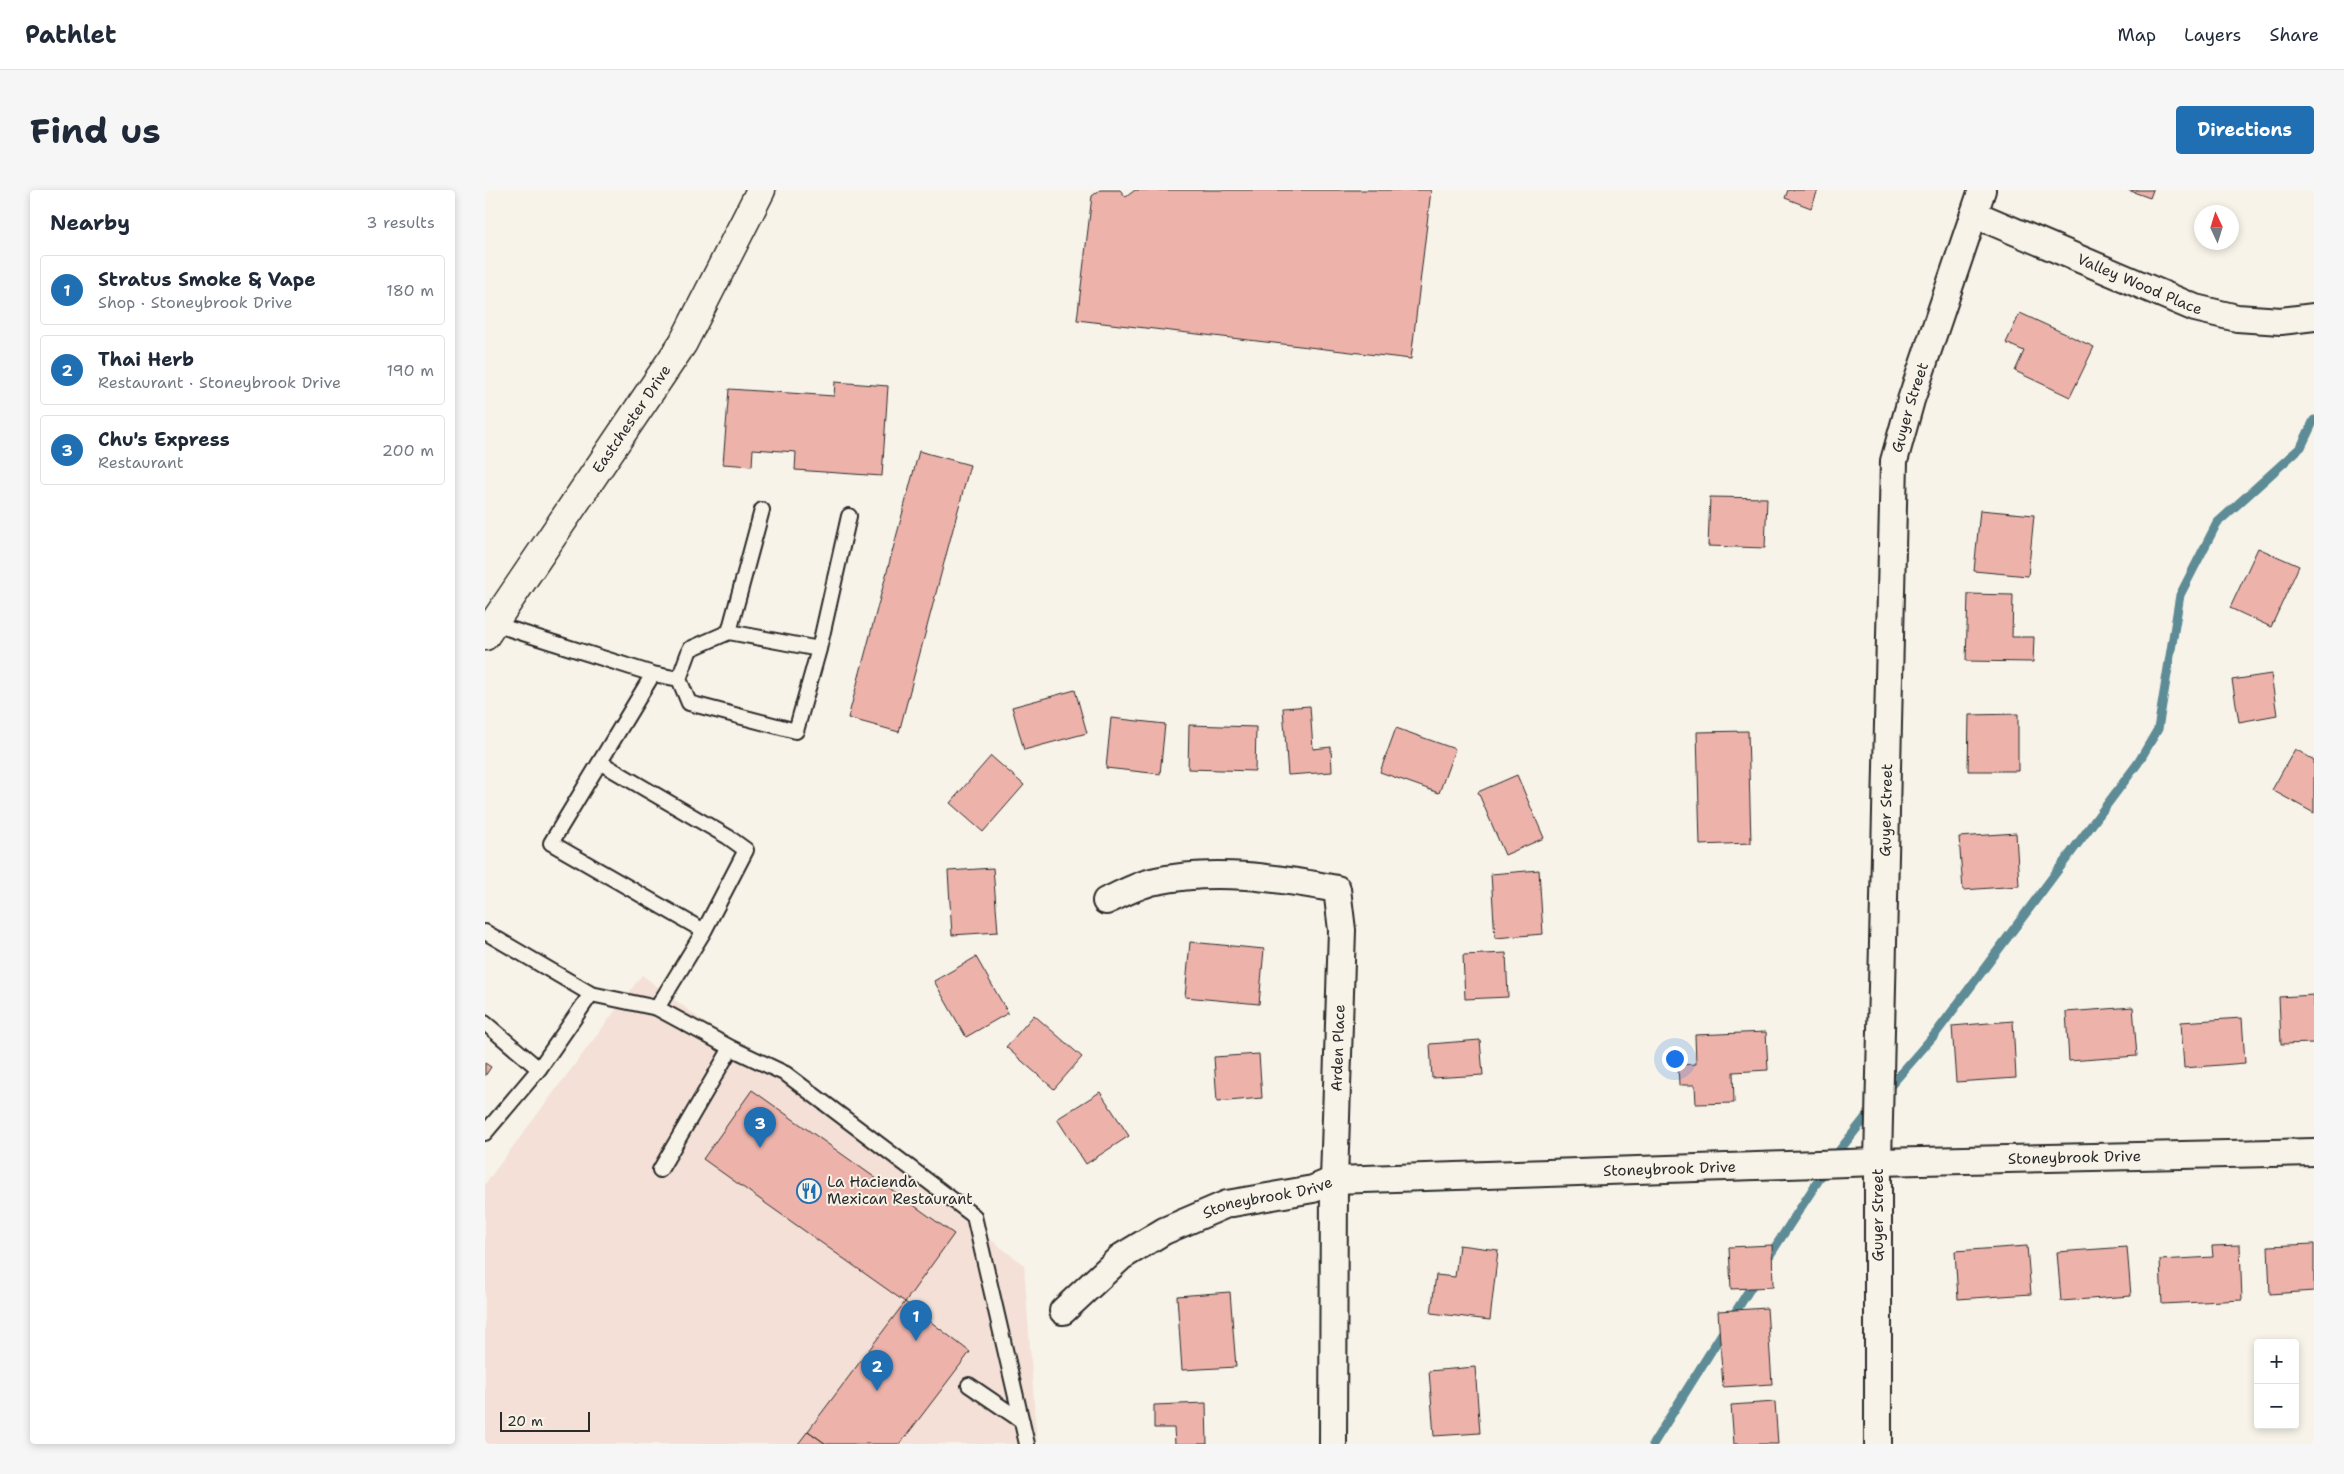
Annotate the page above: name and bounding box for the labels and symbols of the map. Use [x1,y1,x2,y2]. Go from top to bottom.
north arrow [2194,205,2239,250]
street label: Valley Wood Place [2074,249,2204,319]
street label: Guyer Street [1887,360,1933,455]
street label: Eastchester Drive [588,361,676,477]
street label: Guyer Street [1875,763,1897,857]
street label: Arden Place [1326,1004,1350,1092]
your location [1662,1046,1688,1072]
pin: 3 [744,1107,776,1148]
street label: Stoneybrook Drive [2008,1146,2141,1169]
street label: Stoneybrook Drive [1603,1157,1737,1181]
street label: Guyer Street [1868,1168,1888,1262]
place label: La Hacienda Mexican Restaurant [827,1172,973,1209]
street label: Stoneybrook Drive [1200,1172,1336,1223]
restaurant icon: La Hacienda Mexican Restaurant [796,1178,822,1204]
pin: 1 [900,1300,932,1341]
pin: 2 [861,1350,893,1391]
scale bar [500,1409,590,1432]

